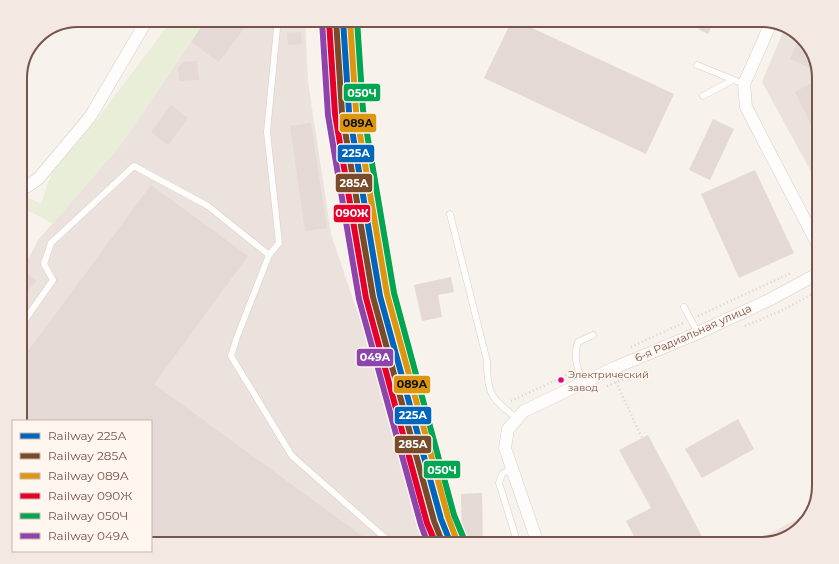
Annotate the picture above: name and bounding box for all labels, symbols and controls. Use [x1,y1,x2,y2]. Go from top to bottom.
line badge: 050Ч [343,83,381,102]
text: 050Ч [347,86,377,100]
line badge: 089А [339,113,377,133]
text: 089А [343,116,373,130]
line badge: 225А [337,144,375,163]
text: 225А [342,146,370,160]
line badge: 285А [335,173,373,193]
text: 285А [339,176,369,190]
line badge: 090Ж [333,204,371,223]
text: 090Ж [335,206,369,220]
street label: 6-я Радиальная улица [632,301,754,365]
line badge: 049А [356,348,394,367]
text: 049А [360,350,391,364]
place label: Электрический завод [568,368,649,394]
line badge: 089А [393,375,431,394]
marker: Электрический завод [556,375,566,385]
text: 089А [397,377,427,391]
line badge: 225А [394,406,432,425]
text: 225А [399,408,427,422]
legend [12,420,152,552]
text: Railway 225А [48,428,126,443]
line badge: 285А [394,435,432,454]
text: 285А [398,437,428,451]
text: Railway 285А [48,448,127,463]
line badge: 050Ч [423,460,461,479]
text: 050Ч [427,463,457,477]
text: Railway 089А [48,468,129,483]
text: Railway 090Ж [48,488,132,503]
text: Railway 050Ч [48,508,128,523]
text: Railway 049А [48,528,129,543]

